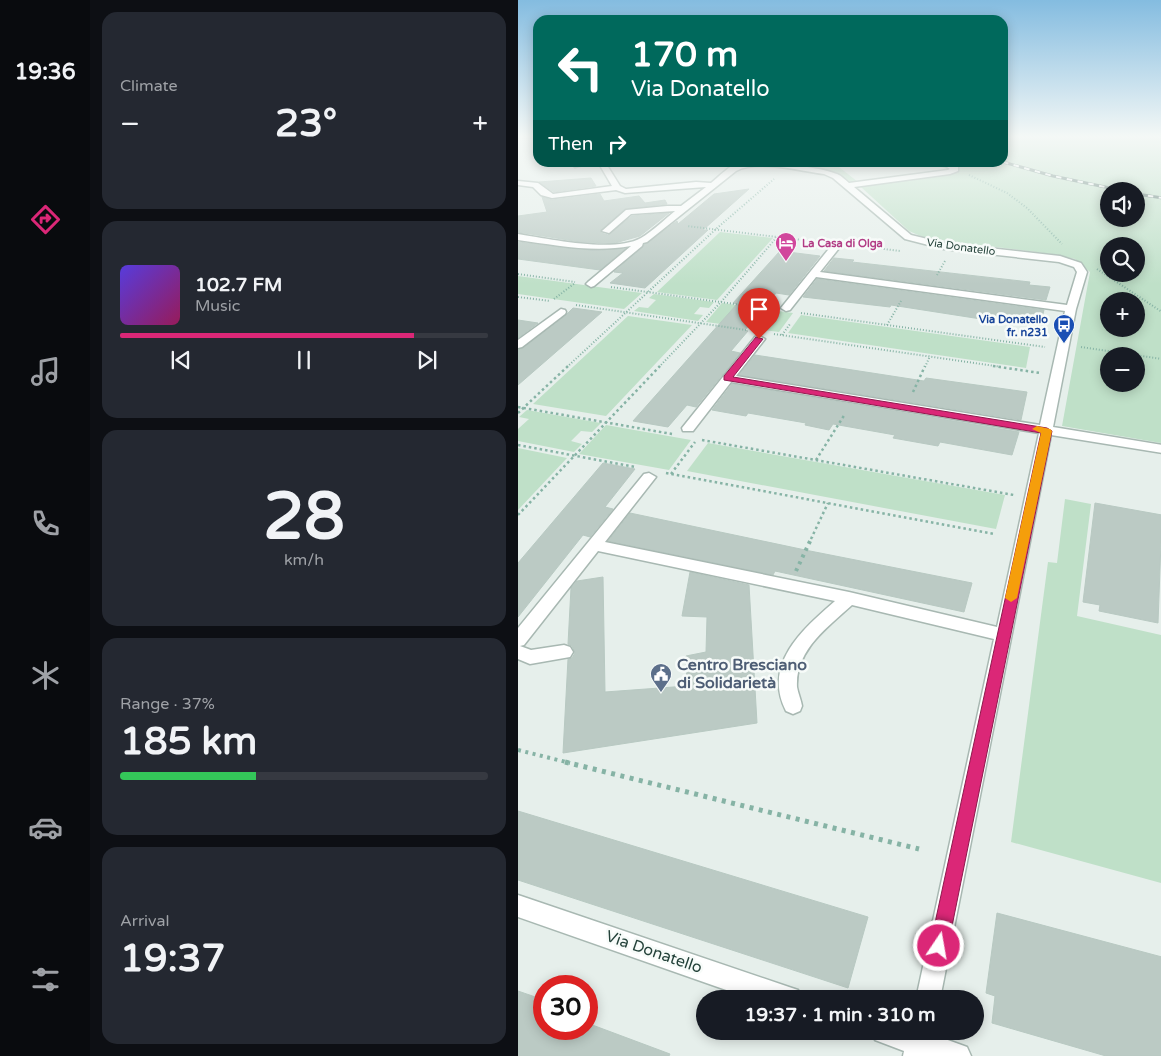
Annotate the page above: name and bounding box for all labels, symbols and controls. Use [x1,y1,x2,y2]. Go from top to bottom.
text: 170 m [631,34,738,76]
icon: left [548,35,613,100]
text: 19:36 [15,59,75,85]
text: Climate [120,76,178,96]
text: Via Donatello [631,76,770,102]
text: 23° [275,101,337,147]
text: − [120,107,140,141]
text: + [472,107,488,141]
icon: right [603,130,631,158]
text: Then [548,133,593,155]
map controls [1100,182,1145,392]
button: sound [1100,182,1145,227]
icon: directions [28,202,63,237]
hotel icon: La Casa di Olga [774,231,798,262]
street label: Via Donatello [926,236,997,258]
place label: La Casa di Olga [802,237,883,251]
button: search [1100,237,1145,282]
text: 102.7 FM [195,274,282,296]
pin [738,288,780,339]
button: + [1100,292,1145,337]
icon: arrive [745,295,773,323]
text: Music [195,296,240,316]
place label: Via Donatello fr. n231 [979,313,1048,339]
bus stop icon: Via Donatello fr. n231 [1052,313,1076,344]
icon: previous [167,346,195,374]
icon: pause [290,346,318,374]
icon: next [413,346,441,374]
button: − [1100,347,1145,392]
icon: music [28,354,63,389]
text: 28 [263,478,345,557]
icon: phone [28,506,63,541]
text: km/h [284,550,324,570]
place label: Centro Bresciano di Solidarietà [677,655,807,693]
icon: climate [28,658,63,693]
public building icon: Centro Bresciano di Solidarietà [649,662,673,693]
text: Range · 37% [120,694,215,714]
text: 185 km [120,719,257,765]
icon: car [28,810,63,845]
text: Arrival [120,911,169,931]
position arrow [912,919,964,971]
street label: Via Donatello [603,926,705,978]
text: 19:37 [120,936,225,982]
icon: filters [28,962,63,997]
speed limit sign: 30 [533,975,598,1040]
text: 19:37 · 1 min · 310 m [744,1004,936,1026]

